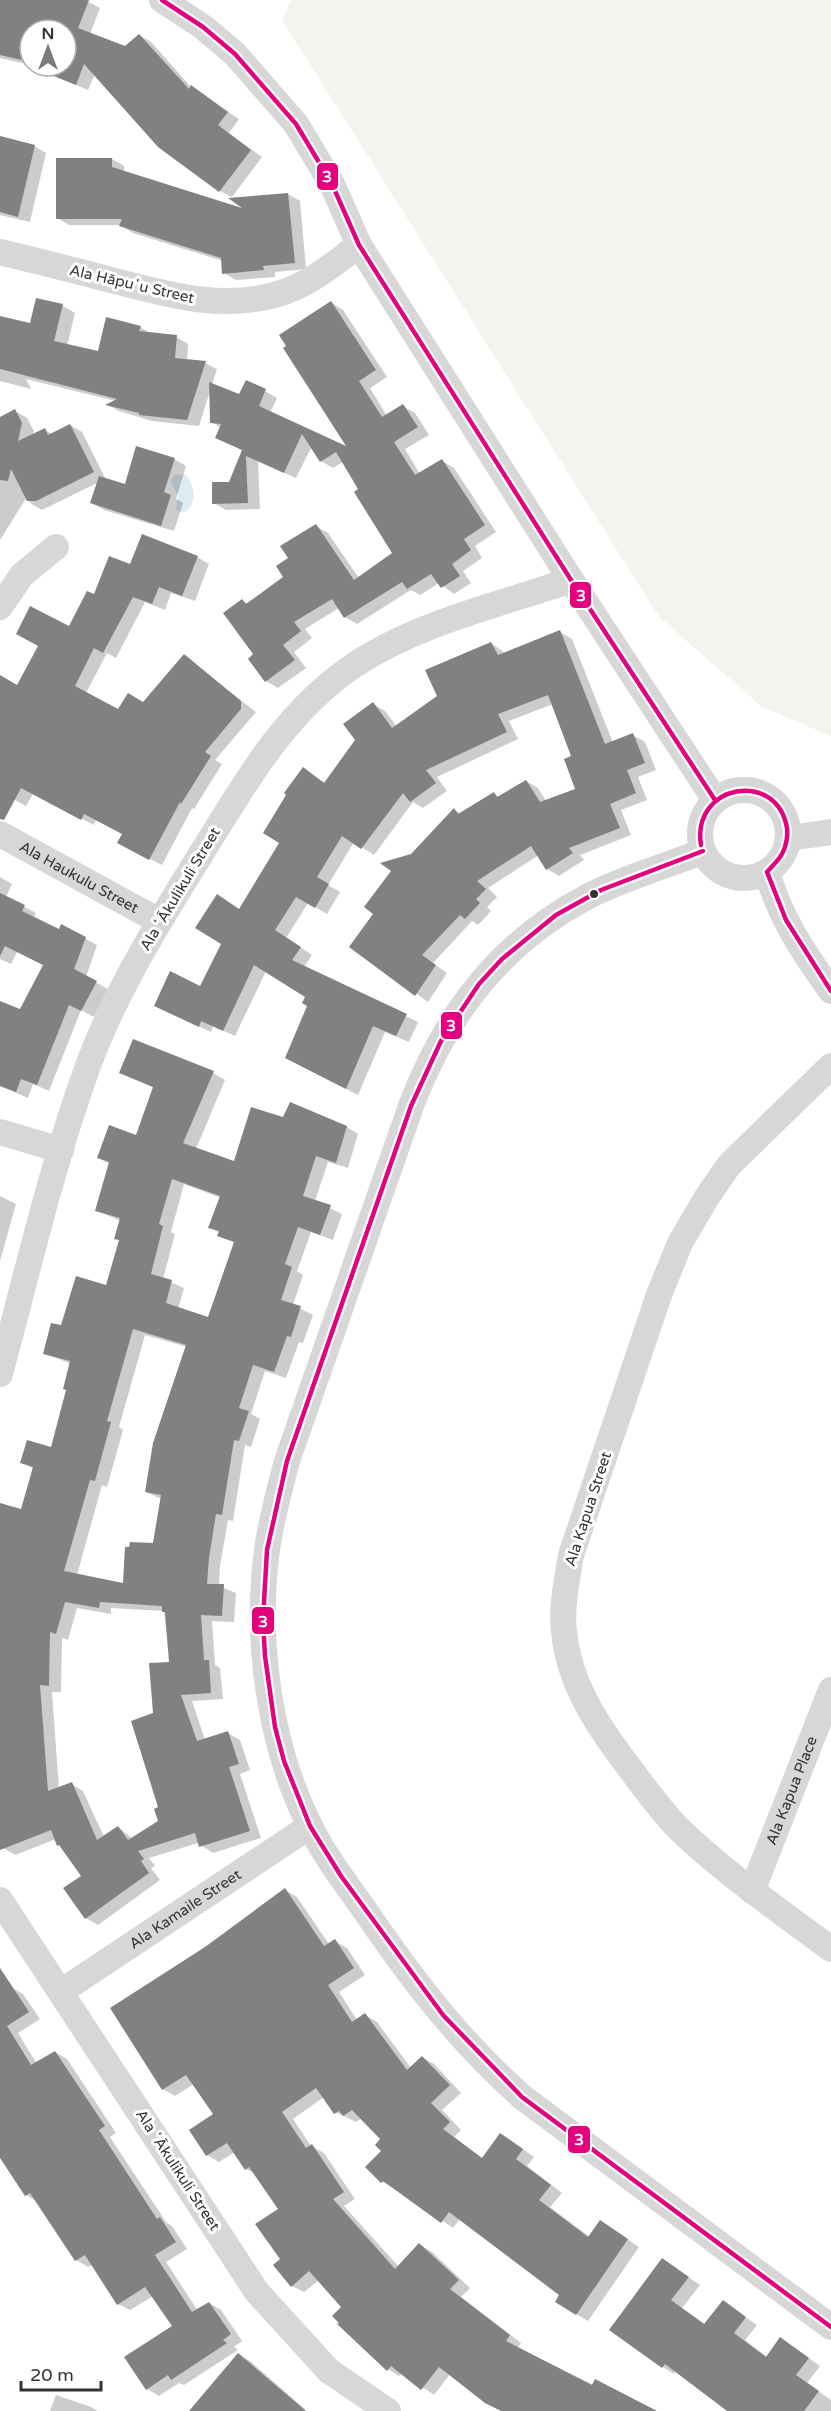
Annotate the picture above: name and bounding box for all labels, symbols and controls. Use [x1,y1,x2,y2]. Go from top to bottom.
north arrow [18,18,78,78]
text: N [42,24,54,44]
line badge: 3 [316,162,339,191]
text: 3 [322,167,332,187]
street label: Ala Hāpuʻu Street [68,261,196,307]
line badge: 3 [569,581,592,609]
text: 3 [576,586,586,606]
street label: Ala ʻĀkulikuli Street [136,824,224,954]
street label: Ala Haukulu Street [16,837,142,917]
unlabelled marker [588,888,600,900]
line badge: 3 [440,1011,463,1040]
text: 3 [446,1016,456,1036]
street label: Ala Kapua Street [561,1449,615,1569]
line badge: 3 [251,1606,275,1635]
text: 3 [258,1612,268,1632]
street label: Ala Kapua Place [762,1734,821,1847]
street label: Ala Kamaile Street [126,1865,245,1953]
street label: Ala ʻĀkulikuli Street [132,2106,224,2234]
line badge: 3 [567,2125,591,2154]
text: 3 [574,2130,584,2150]
scale bar [21,2354,100,2392]
text: 20 m [30,2364,74,2386]

